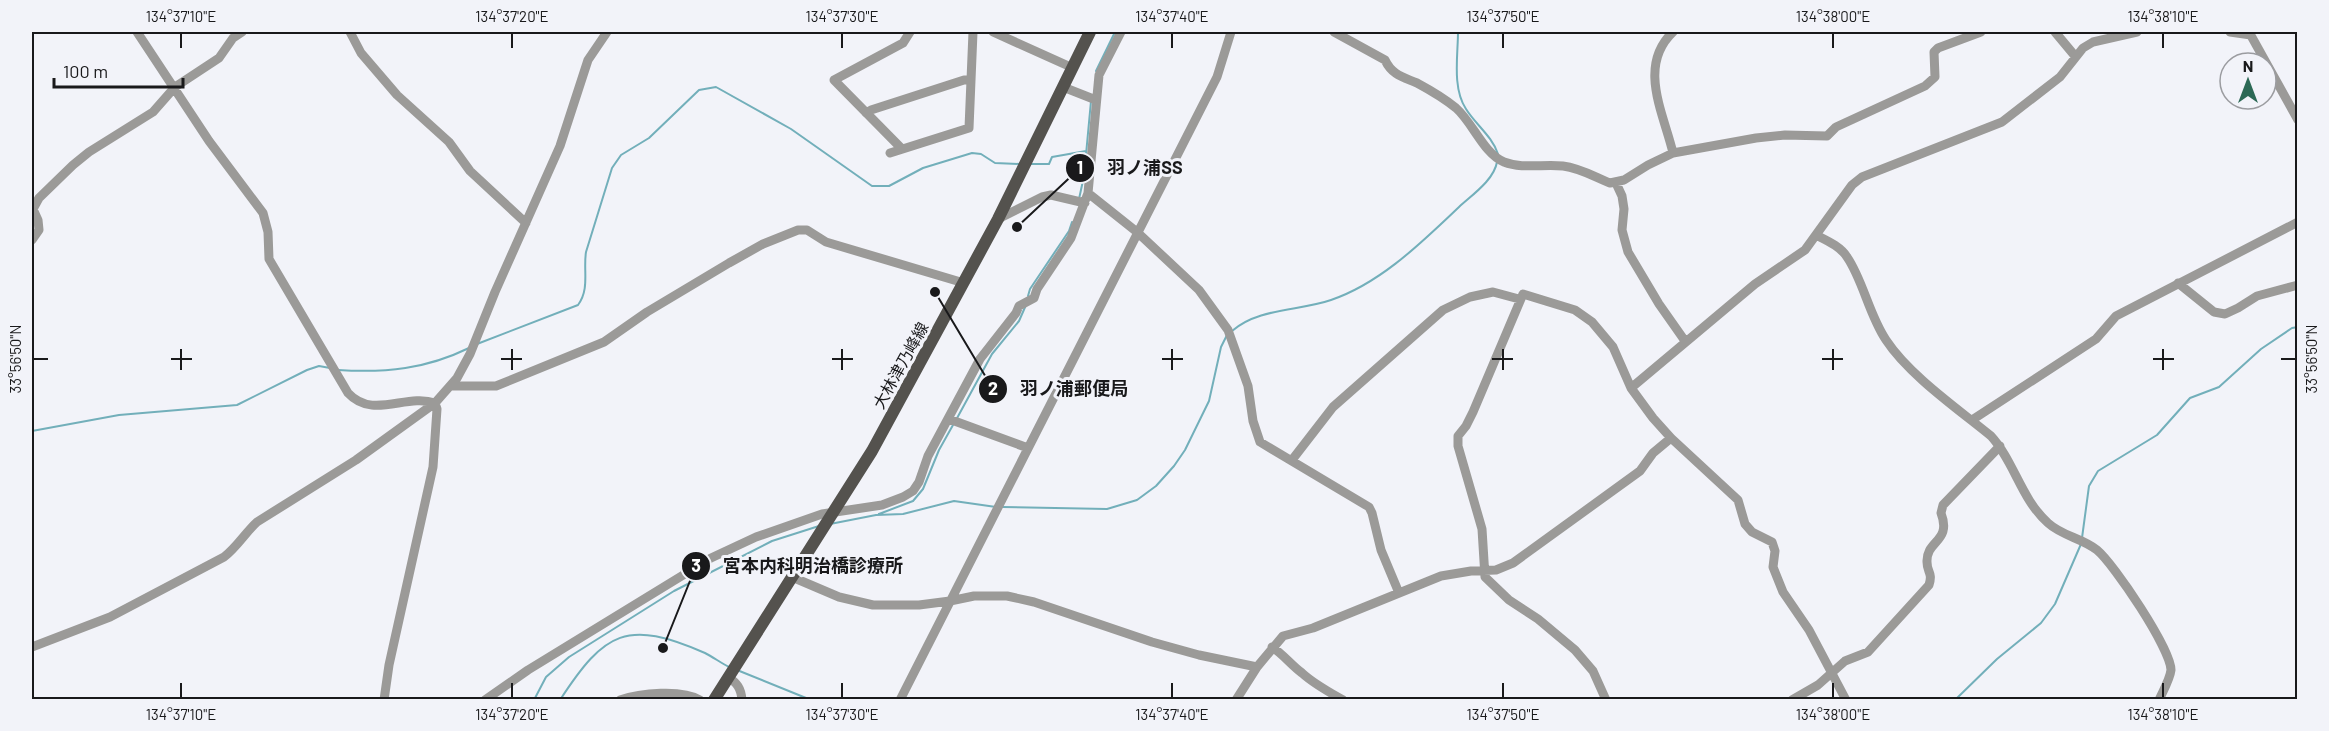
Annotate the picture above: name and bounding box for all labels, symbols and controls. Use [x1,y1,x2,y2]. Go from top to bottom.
text: 134°37'10"E [146,7,216,25]
text: 134°37'20"E [475,7,549,25]
text: 134°37'30"E [806,7,878,25]
text: 134°37'40"E [1135,7,1209,25]
text: 134°37'50"E [1467,7,1539,25]
text: 134°38'00"E [1796,7,1870,25]
text: 134°38'10"E [2127,7,2199,25]
scale bar [54,51,183,89]
north arrow [2218,51,2278,111]
text: N [2243,56,2253,75]
text: 100 m [63,60,108,82]
callout: 羽ノ浦SS [1065,150,1195,186]
text: 1 [1077,156,1083,178]
text: 羽ノ浦SS [1107,156,1183,178]
street label: 大林津乃峰線 [868,318,932,412]
text: 33°56'50"N [6,325,24,393]
text: 33°56'50"N [2302,325,2320,393]
callout: 羽ノ浦郵便局 [978,371,1140,407]
text: 2 [988,377,998,399]
text: 羽ノ浦郵便局 [1020,377,1128,399]
callout: 宮本内科明治橋診療所 [681,548,915,584]
text: 3 [691,554,701,576]
text: 宮本内科明治橋診療所 [723,554,903,576]
text: 134°37'10"E [146,705,216,723]
text: 134°37'20"E [475,705,549,723]
text: 134°37'30"E [806,705,878,723]
text: 134°37'40"E [1135,705,1209,723]
text: 134°37'50"E [1467,705,1539,723]
text: 134°38'00"E [1796,705,1870,723]
text: 134°38'10"E [2127,705,2199,723]

